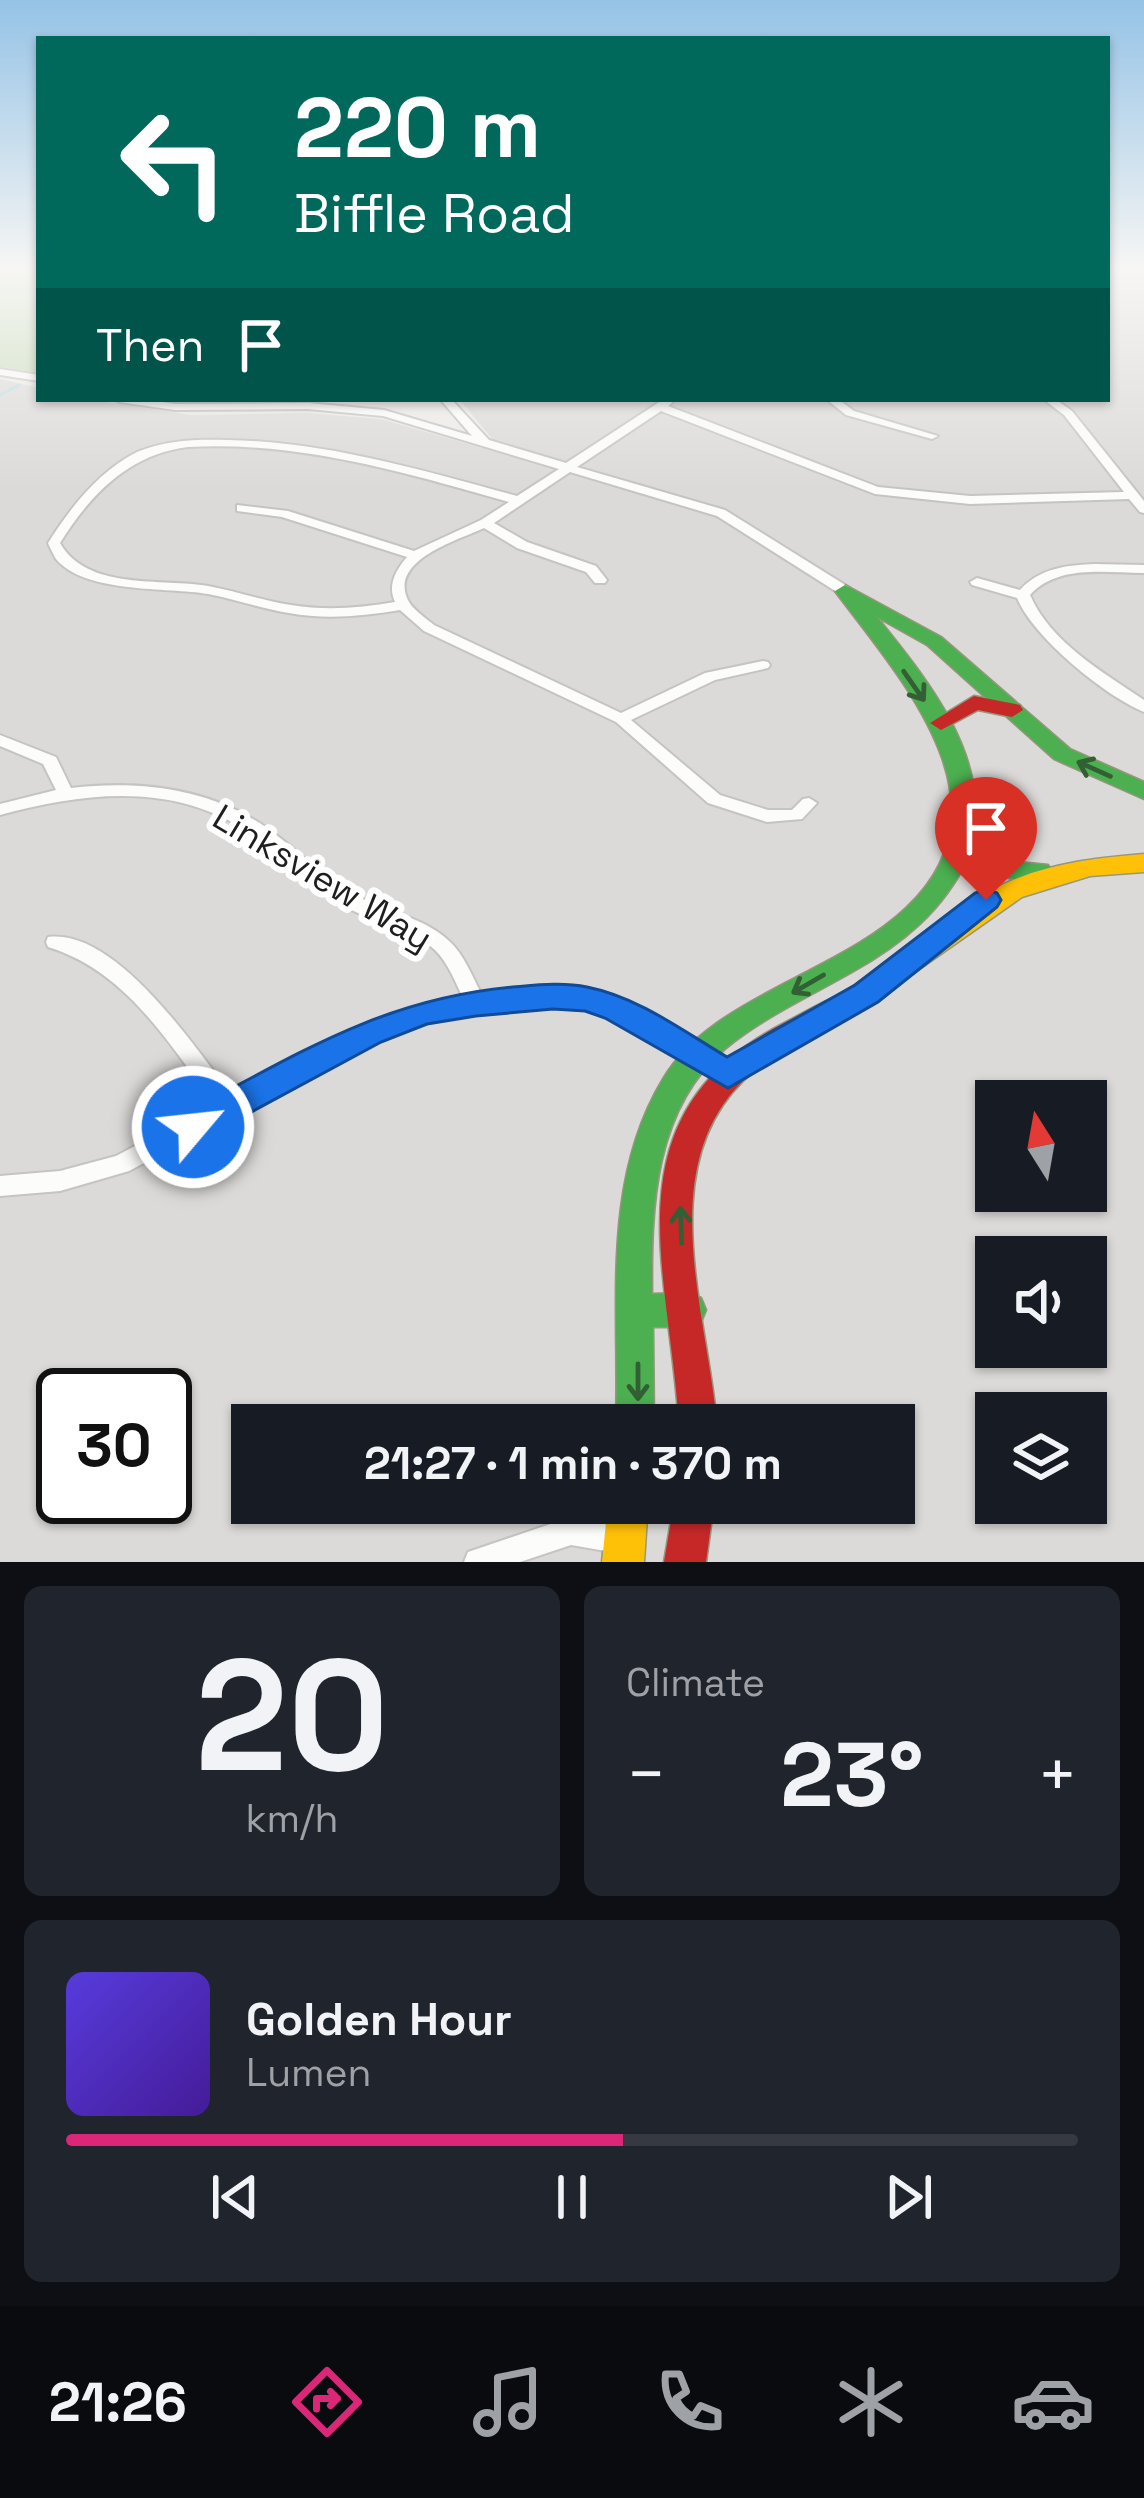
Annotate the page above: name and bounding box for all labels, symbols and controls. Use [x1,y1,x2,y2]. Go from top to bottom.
text: 220 m [294,74,541,182]
icon: left [96,84,252,240]
text: Biffle Road [294,179,574,248]
icon: arrive [228,312,294,378]
text: Then [96,317,204,374]
one-way arrow [901,669,926,702]
one-way arrow [1077,756,1113,778]
pin [935,777,1037,900]
street label: Linksview Way [204,794,441,961]
icon: arrive [953,795,1019,861]
one-way arrow [791,973,826,996]
position arrow [130,1064,256,1190]
north arrow [975,1080,1107,1212]
map controls [975,1080,1107,1524]
one-way arrow [669,1206,692,1245]
button: sound [975,1236,1107,1368]
one-way arrow [627,1362,649,1401]
speed limit sign: 30 [36,1368,192,1524]
button: layers [975,1392,1107,1524]
text: 21:27 · 1 min · 370 m [364,1435,782,1492]
text: 20 [195,1616,389,1816]
text: Climate [626,1658,765,1707]
text: 23° [780,1717,924,1832]
text: − [626,1732,667,1816]
text: + [1037,1732,1078,1816]
text: km/h [246,1794,338,1843]
text: Golden Hour [246,1991,512,2048]
text: Lumen [246,2048,372,2097]
icon: previous [202,2164,268,2230]
icon: pause [539,2164,605,2230]
icon: next [876,2164,942,2230]
icon: directions [285,2360,369,2444]
icon: music [466,2360,550,2444]
icon: phone [648,2360,732,2444]
icon: climate [829,2360,913,2444]
icon: car [1011,2360,1095,2444]
text: 21:26 [49,2368,187,2437]

